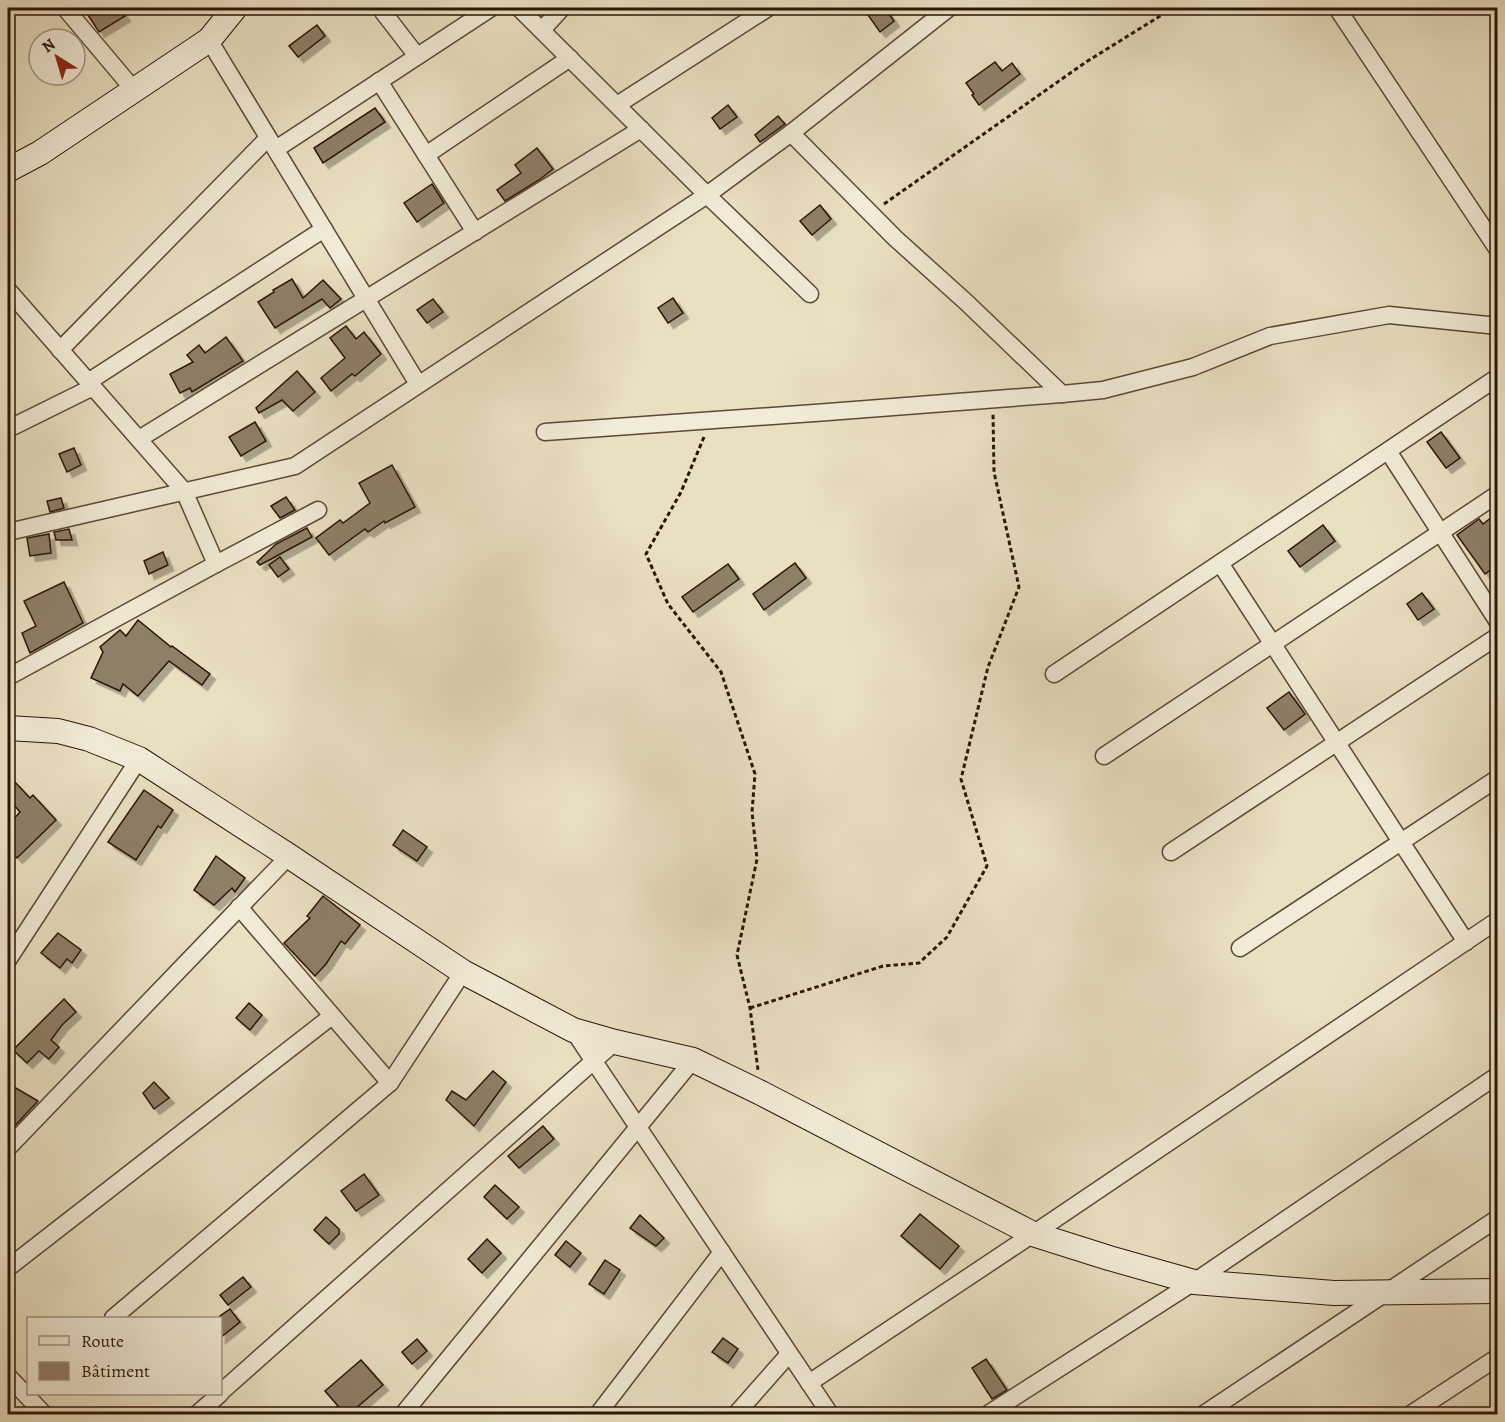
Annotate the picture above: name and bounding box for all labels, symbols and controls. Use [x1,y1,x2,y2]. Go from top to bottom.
north arrow [27,27,87,87]
text: N [37,33,60,58]
legend [27,1317,222,1395]
text: Route [81,1329,124,1353]
text: Bâtiment [81,1359,150,1383]

